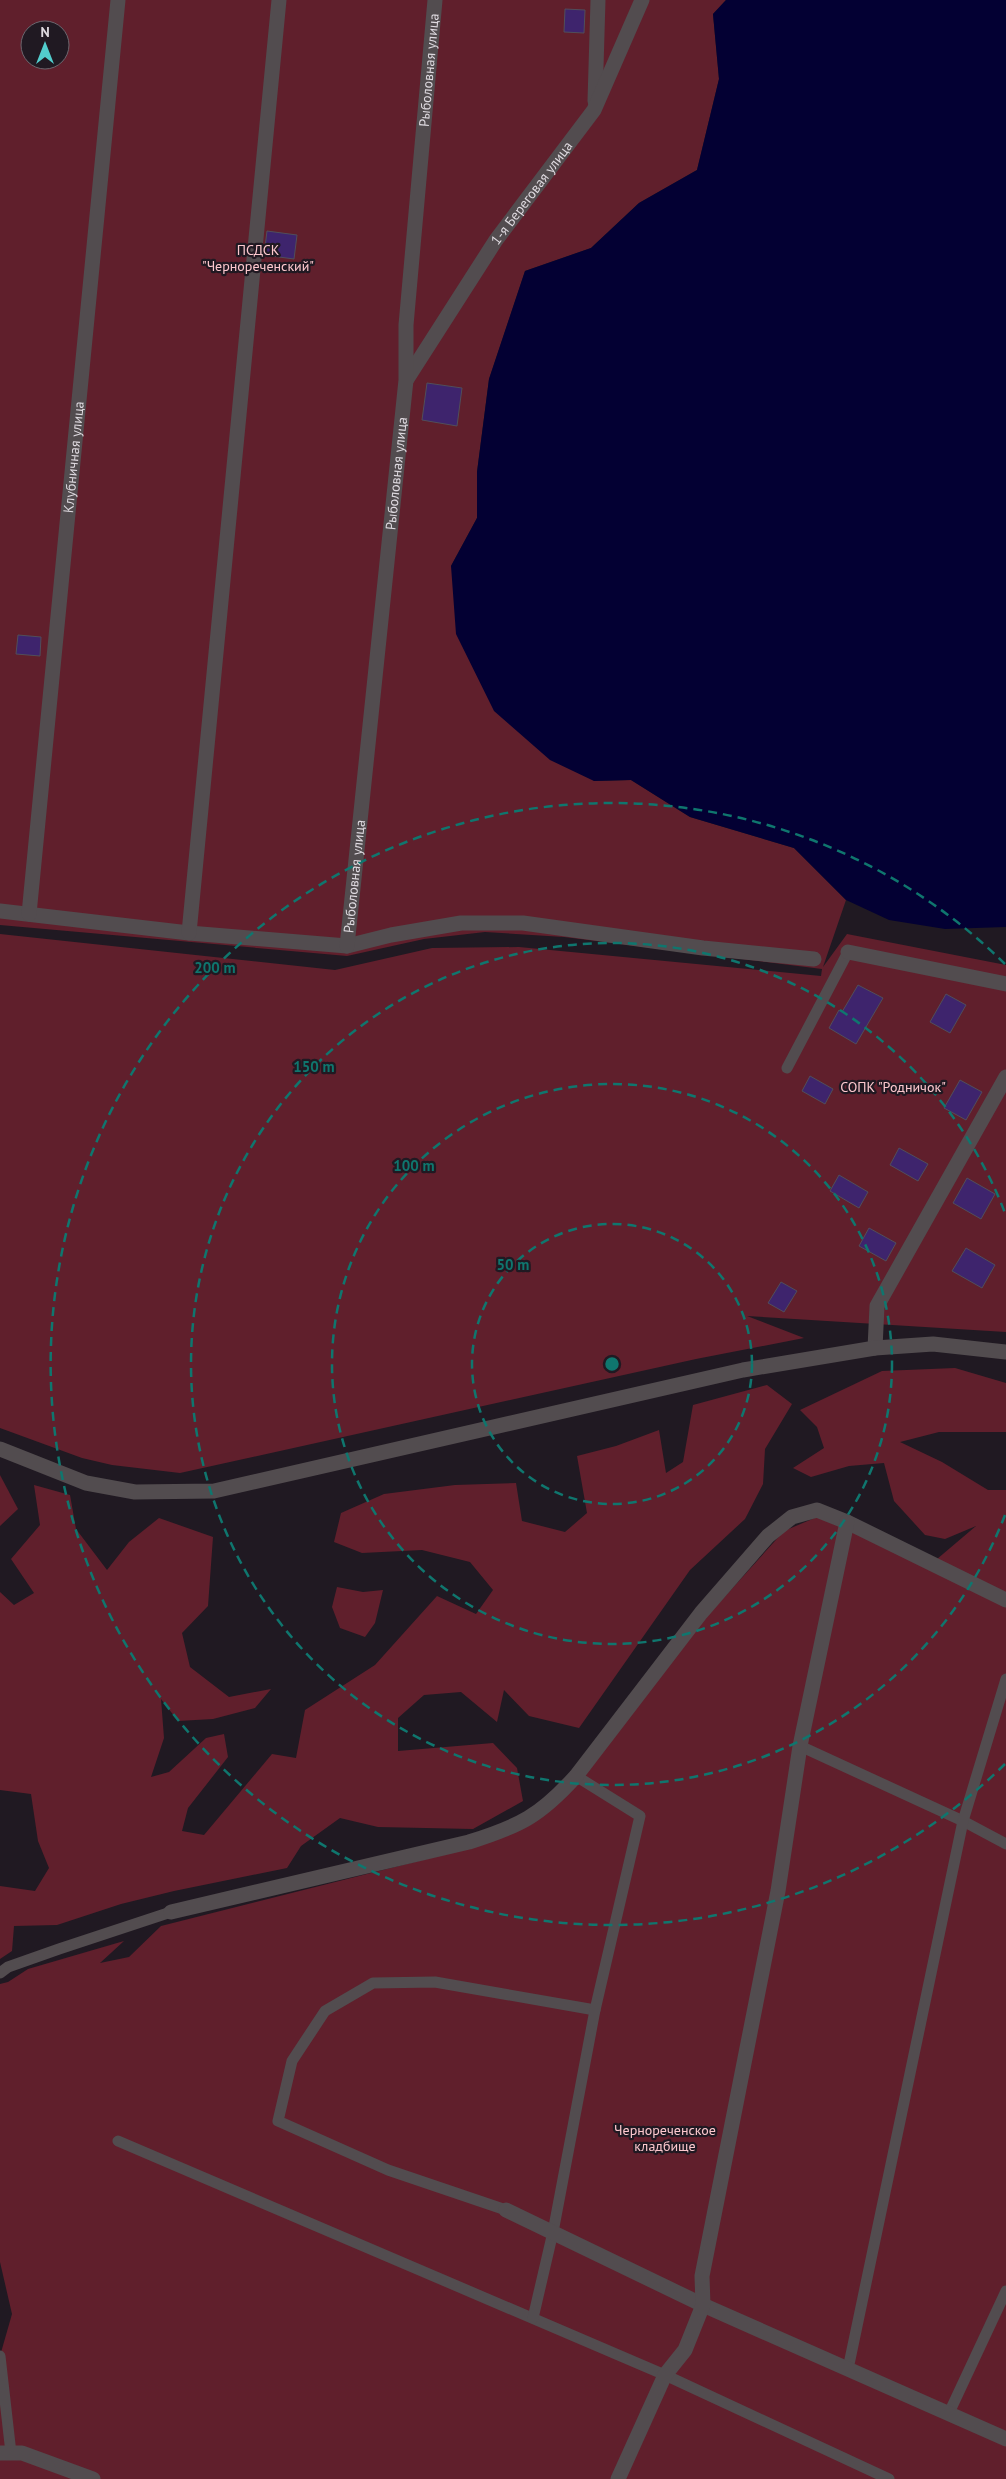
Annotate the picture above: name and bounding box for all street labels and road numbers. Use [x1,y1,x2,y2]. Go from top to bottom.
street label: Рыболовная улица [415,13,443,128]
street label: 1-я Береговая улица [487,138,576,248]
street label: Клубничная улица [59,400,88,514]
street label: Рыболовная улица [381,416,411,531]
street label: Рыболовная улица [339,819,369,934]

